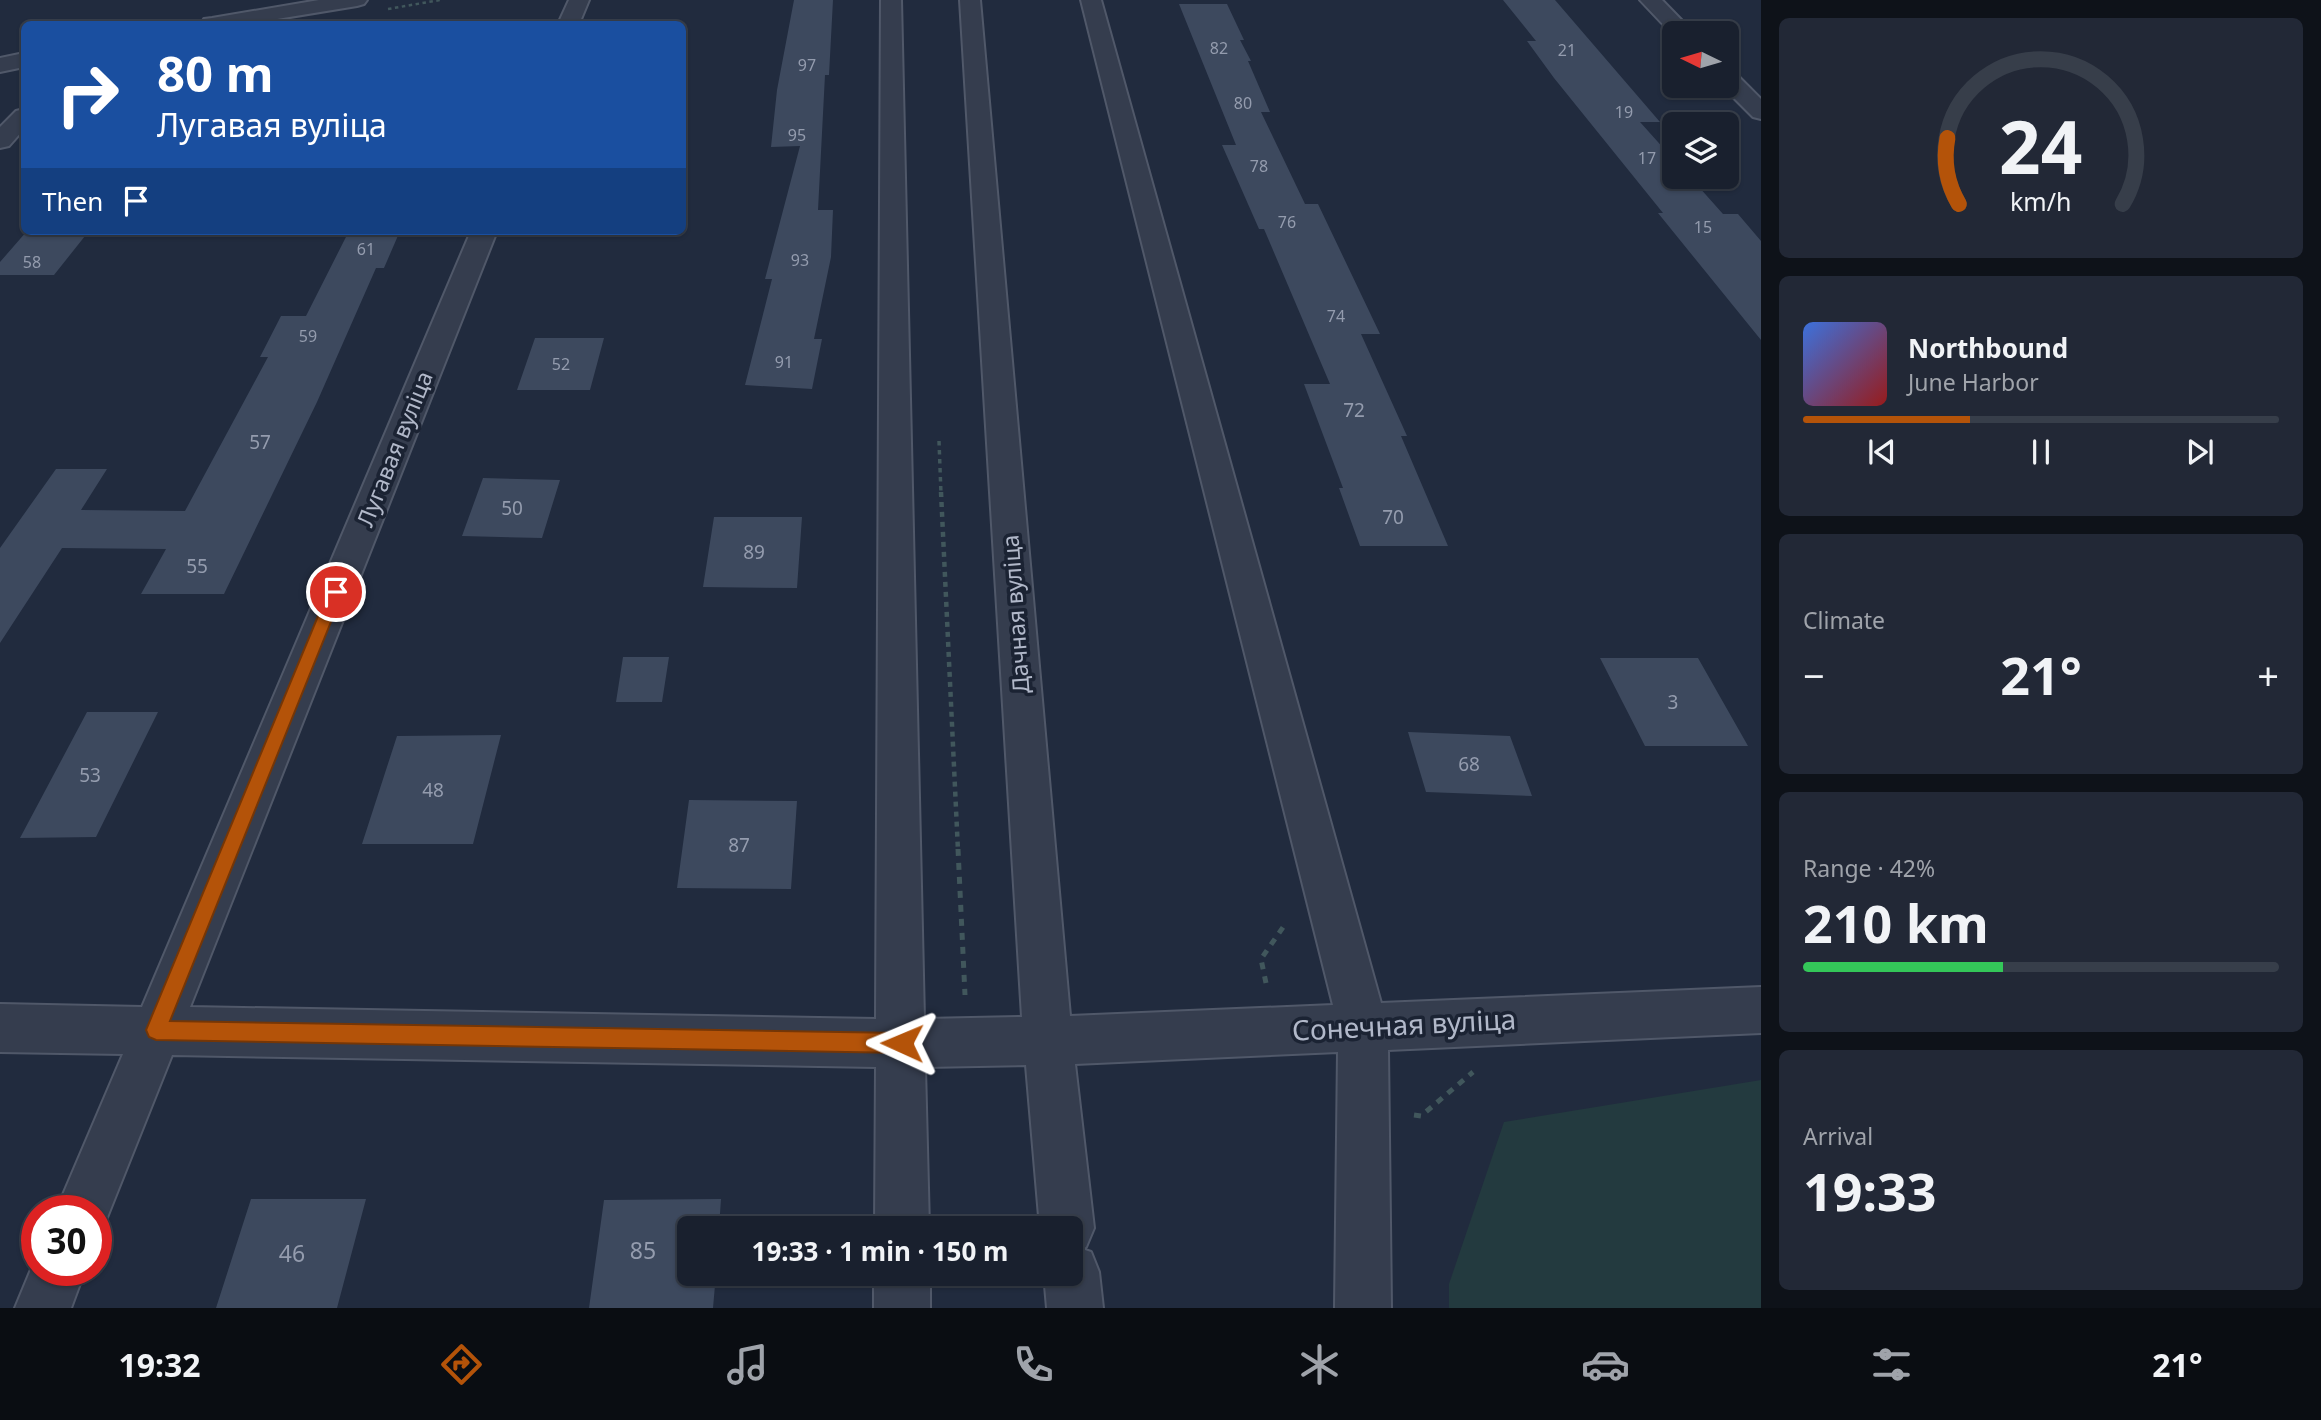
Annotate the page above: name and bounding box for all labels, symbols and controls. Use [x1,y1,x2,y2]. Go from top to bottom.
north arrow [1662,21,1740,98]
map controls [1662,21,1739,189]
house number: 82 [1210,37,1228,59]
house number: 21 [1558,39,1576,61]
text: 80 m [157,40,274,106]
icon: right [42,49,133,140]
house number: 97 [798,54,816,76]
house number: 80 [1234,92,1252,114]
text: 24 [1999,96,2083,195]
house number: 19 [1615,101,1633,123]
text: Лугавая вуліца [157,103,387,146]
button: layers [1662,112,1739,189]
house number: 95 [788,124,806,146]
house number: 17 [1638,147,1656,169]
house number: 78 [1250,155,1268,177]
icon: arrive [117,182,155,220]
text: Then [42,183,103,219]
text: km/h [2010,184,2072,218]
house number: 76 [1278,211,1296,233]
house number: 15 [1694,216,1712,238]
house number: 61 [357,238,375,260]
house number: 93 [791,249,809,271]
house number: 58 [23,251,41,273]
house number: 74 [1327,305,1345,327]
house number: 59 [299,325,317,347]
text: Northbound [1908,330,2068,366]
house number: 91 [775,351,793,373]
house number: 52 [552,353,570,375]
street label: Лугавая вуліца [348,366,440,531]
text: June Harbor [1908,366,2039,398]
house number: 72 [1343,397,1365,423]
house number: 57 [249,429,271,455]
icon: previous [1863,433,1901,471]
icon: pause [2022,433,2060,471]
icon: next [2181,433,2219,471]
house number: 50 [501,495,523,521]
house number: 70 [1382,504,1404,530]
street label: Дачная вуліца [994,534,1037,694]
house number: 89 [743,539,765,565]
house number: 55 [186,553,208,579]
pin [306,562,366,622]
icon: arrive [317,573,355,611]
text: Climate [1803,604,1885,636]
text: 21° [2000,639,2082,710]
text: − [1803,649,1825,701]
text: + [2257,649,2279,701]
house number: 3 [1668,689,1678,715]
house number: 68 [1458,751,1480,777]
house number: 53 [79,762,101,788]
house number: 48 [422,777,444,803]
house number: 87 [728,832,750,858]
text: Range · 42% [1803,852,1935,884]
text: 210 km [1803,887,1989,958]
street label: Сонечная вуліца [1291,999,1517,1049]
position arrow [865,1006,939,1080]
text: Arrival [1803,1120,1873,1152]
text: 19:33 [1803,1155,1937,1226]
speed limit sign: 30 [21,1195,112,1286]
text: 19:33 · 1 min · 150 m [752,1233,1008,1269]
house number: 85 [630,1234,656,1266]
house number: 46 [279,1237,305,1269]
icon: directions [437,1340,486,1389]
icon: music [723,1340,772,1389]
icon: phone [1009,1340,1058,1389]
icon: climate [1295,1340,1344,1389]
icon: car [1581,1340,1630,1389]
icon: filters [1867,1340,1916,1389]
text: 19:32 [118,1343,201,1386]
text: 21° [2152,1343,2203,1386]

